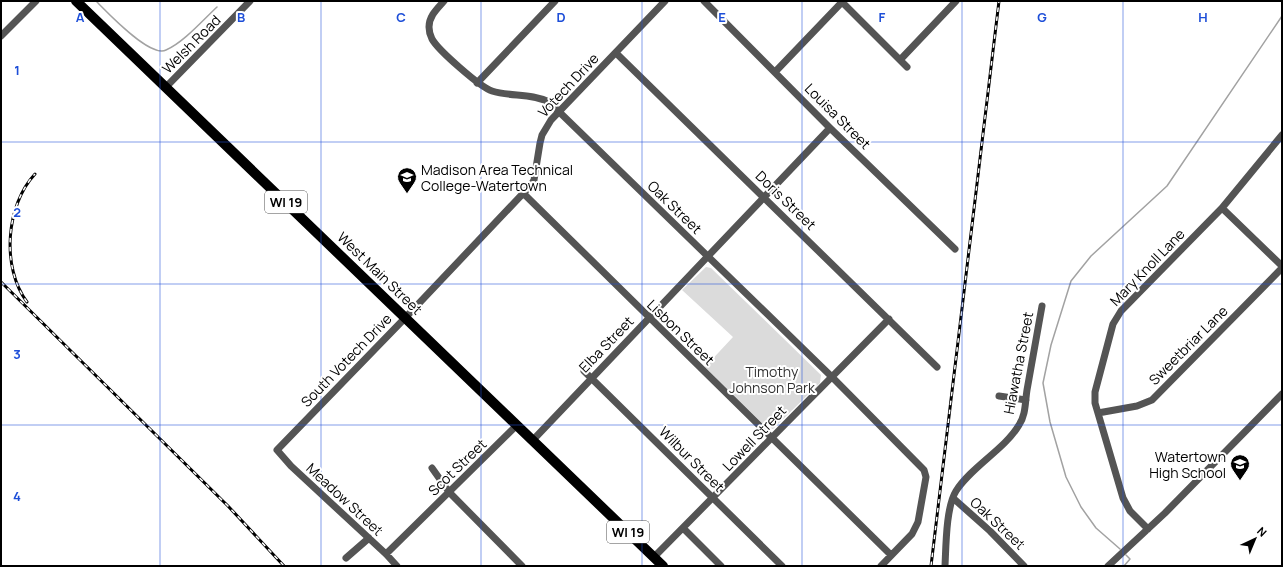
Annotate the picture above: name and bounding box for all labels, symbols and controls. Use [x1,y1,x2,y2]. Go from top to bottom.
text: A [76,8,85,26]
text: B [237,8,245,26]
text: C [396,8,406,26]
text: D [556,8,566,26]
text: E [718,8,726,26]
text: F [879,8,886,26]
text: G [1037,8,1047,26]
text: H [1198,8,1208,26]
street label: Welsh Road [158,11,224,77]
street label: Votech Drive [533,49,603,121]
text: 1 [14,61,20,79]
street label: Louisa Street [801,79,875,153]
place label: Madison Area Technical College-Watertown [421,160,573,195]
school or university icon: Madison Area Technical College-Watertown [396,166,418,194]
street label: Doris Street [752,166,821,234]
street label: Oak Street [644,176,707,238]
road number: WI 19 [265,191,307,213]
text: 2 [13,203,21,221]
street label: Mary Knoll Lane [1105,224,1189,310]
street label: West Main Street [333,228,427,319]
street label: Lisbon Street [643,295,719,369]
street label: Sweetbriar Lane [1144,301,1232,389]
street label: South Votech Drive [296,309,396,411]
street label: Hiawatha Street [999,310,1037,416]
street label: Elba Street [574,311,638,376]
text: 3 [13,345,21,363]
park label: Timothy Johnson Park [729,362,816,397]
street label: Lowell Street [718,401,790,475]
street label: Wilbur Street [655,422,729,496]
street label: Scot Street [424,434,490,500]
place label: Watertown High School [1149,447,1226,482]
school or university icon: Watertown High School [1229,453,1251,481]
street label: Meadow Street [302,458,388,540]
text: 4 [13,487,21,505]
street label: Oak Street [966,493,1030,554]
north arrow [1235,519,1275,559]
road number: WI 19 [607,521,649,543]
text: N [1254,523,1270,540]

